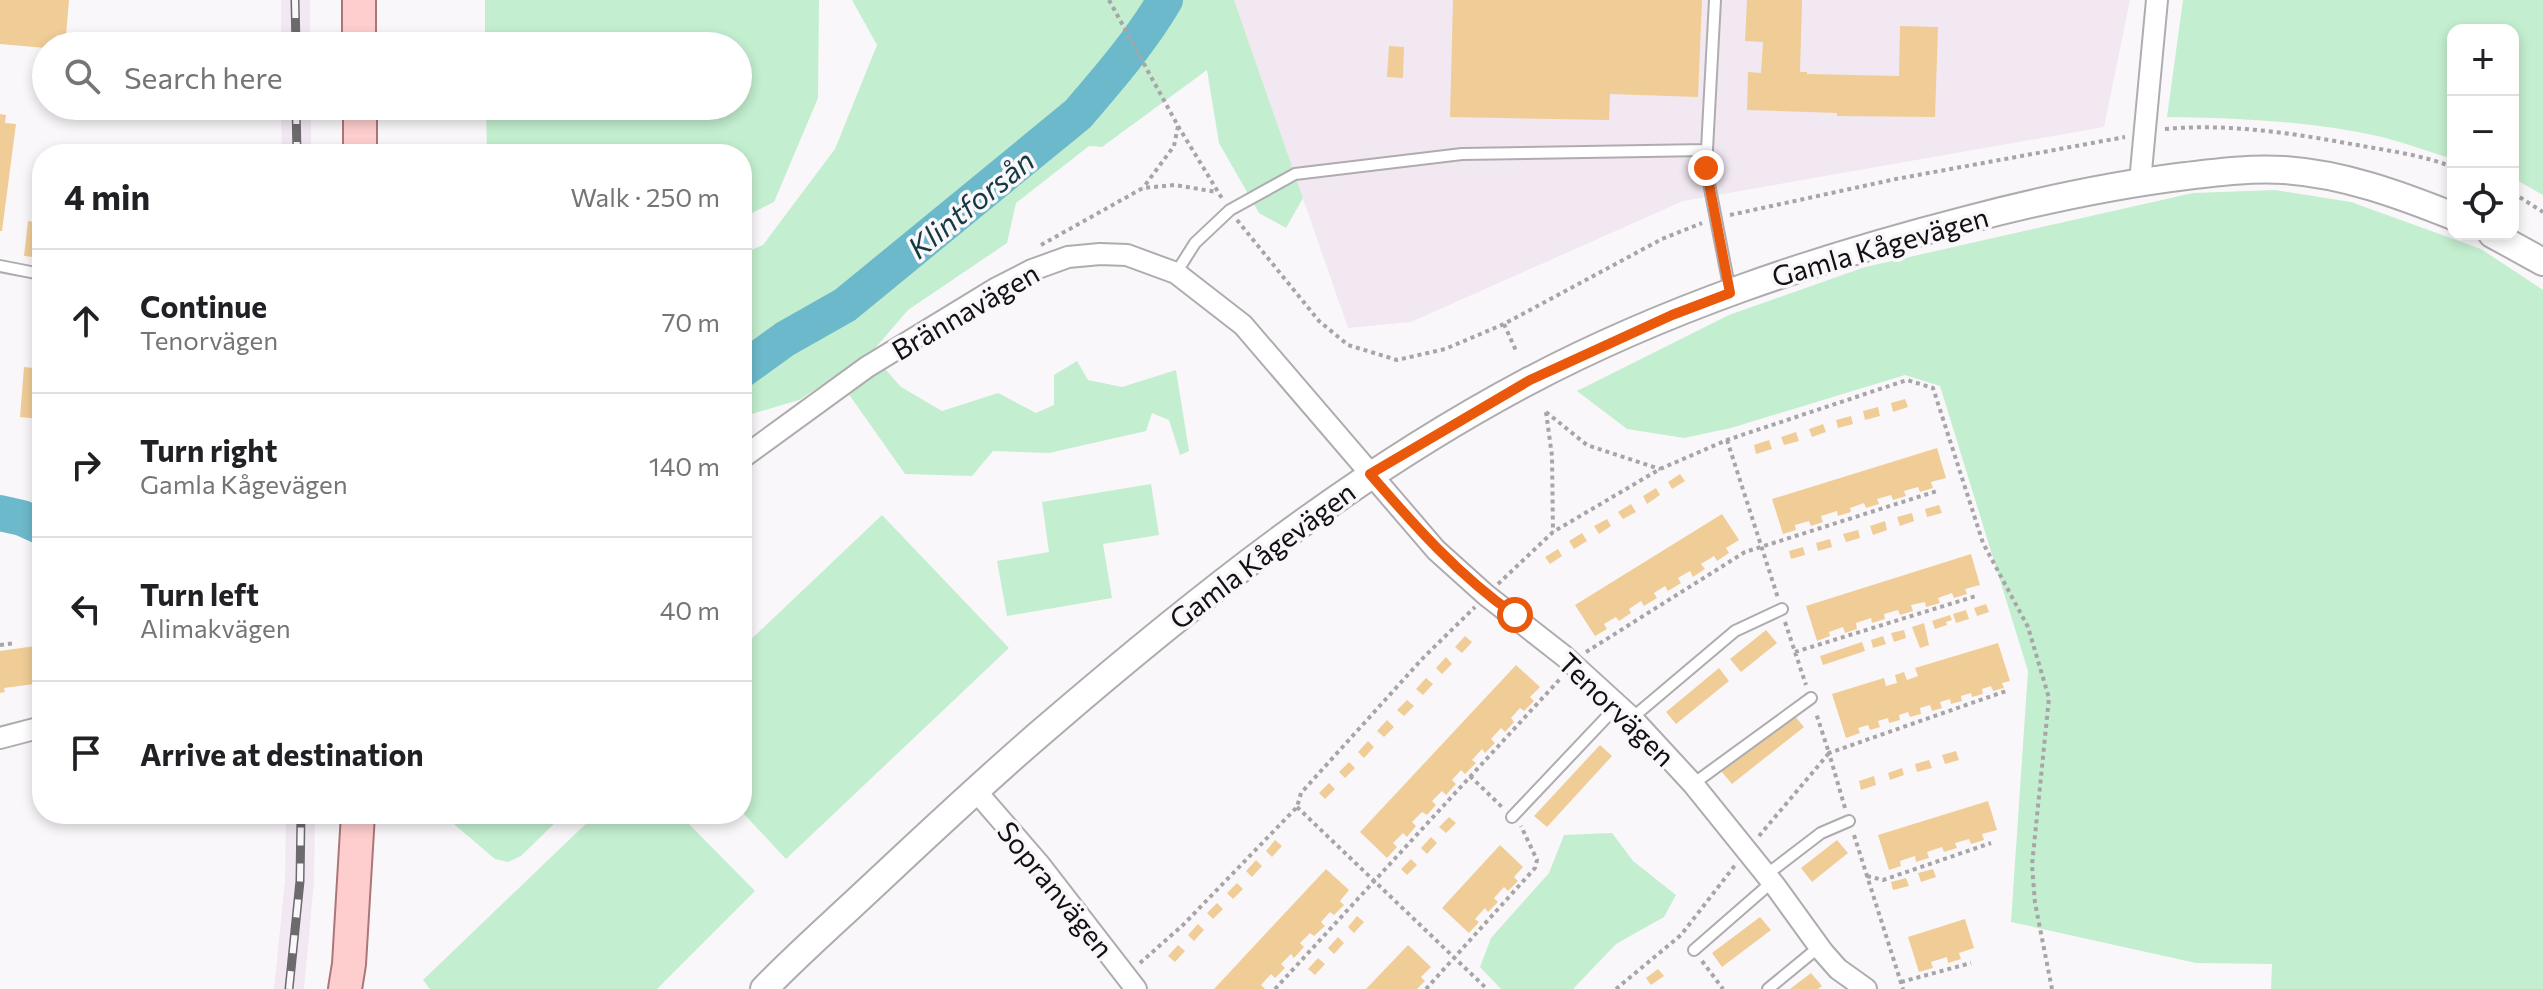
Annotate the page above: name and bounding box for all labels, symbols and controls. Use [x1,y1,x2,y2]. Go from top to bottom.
map controls [2447,24,2519,240]
button: + [2447,24,2519,96]
search box [32,32,752,120]
icon: search [60,54,104,98]
text: Search here [124,58,283,95]
button: − [2447,96,2519,168]
water label: Klintforsån [899,141,1041,265]
route end [1688,150,1724,186]
button: locate [2447,168,2519,240]
text: 4 min [64,175,150,217]
text: Walk · 250 m [570,181,720,212]
street label: Gamla Kågevägen [1768,199,1992,293]
street label: Brännavägen [885,255,1045,367]
text: Continue [140,287,267,324]
icon: ahead [64,299,108,343]
text: 70 m [662,306,720,337]
text: Tenorvägen [140,324,278,355]
text: Turn right [140,431,277,468]
icon: right [64,443,108,487]
text: 140 m [649,450,720,481]
text: Gamla Kågevägen [140,468,348,499]
street label: Gamla Kågevägen [1162,474,1362,636]
text: Turn left [140,575,259,612]
icon: left [64,587,108,631]
text: 40 m [660,594,720,625]
route start [1497,597,1533,633]
text: Alimakvägen [140,612,291,643]
street label: Tenorvägen [1552,645,1682,773]
icon: arrive [64,731,108,775]
text: Arrive at destination [140,735,424,772]
street label: Sopranvägen [991,814,1121,964]

